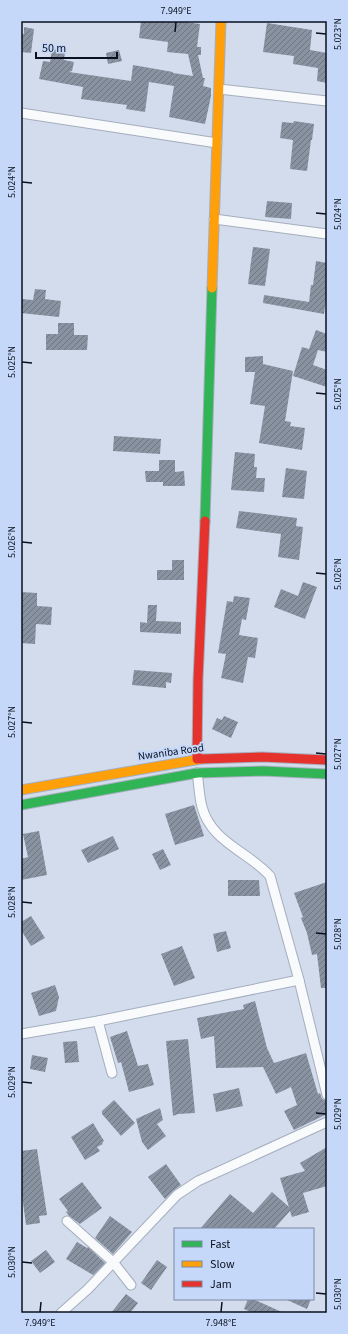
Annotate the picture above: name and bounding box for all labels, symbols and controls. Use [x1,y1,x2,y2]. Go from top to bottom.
text: 7.949°E [161,4,191,18]
text: 5.023°N [331,18,345,50]
scale bar [36,34,117,60]
text: 50 m [42,40,66,57]
text: 5.024°N [5,166,19,198]
text: 5.024°N [331,198,345,230]
text: 5.025°N [5,346,19,378]
text: 5.025°N [331,378,345,410]
text: 5.026°N [5,526,19,558]
text: 5.026°N [331,558,345,590]
text: 5.027°N [5,706,19,738]
text: 5.027°N [331,738,345,770]
street label: Nwaniba Road [137,740,205,764]
text: 5.028°N [5,886,19,918]
text: 5.028°N [331,918,345,950]
text: 5.029°N [5,1066,19,1098]
text: 5.029°N [331,1098,345,1130]
legend [174,1228,314,1300]
text: Fast [210,1236,230,1253]
text: 5.030°N [5,1246,19,1278]
text: Slow [210,1256,235,1273]
text: Jam [210,1276,232,1293]
text: 5.030°N [331,1278,345,1310]
text: 7.949°E [25,1316,55,1330]
text: 7.948°E [206,1316,236,1330]

